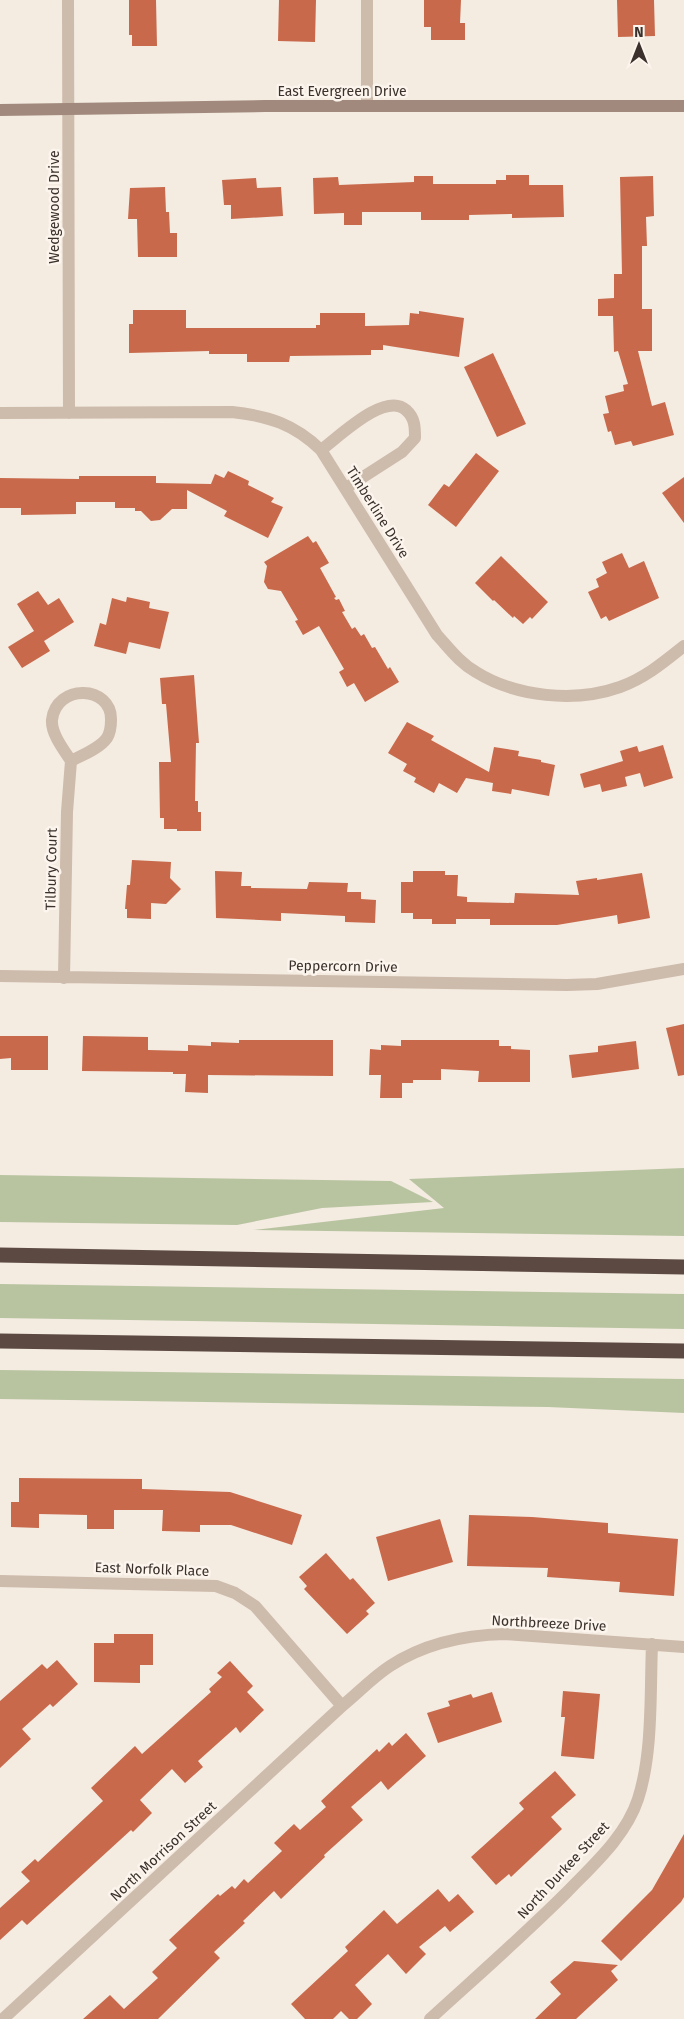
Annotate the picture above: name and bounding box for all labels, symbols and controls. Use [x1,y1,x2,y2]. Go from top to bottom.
north arrow [614,20,664,70]
text: N [634,24,644,41]
street label: East Evergreen Drive [277,83,407,100]
street label: Wedgewood Drive [46,150,63,264]
street label: Timberline Drive [343,463,413,561]
street label: Tilbury Court [42,827,61,910]
street label: Peppercorn Drive [288,957,398,976]
street label: East Norfolk Place [94,1559,210,1580]
street label: Northbreeze Drive [491,1612,607,1635]
street label: North Morrison Street [107,1797,220,1905]
street label: North Durkee Street [514,1818,613,1922]

